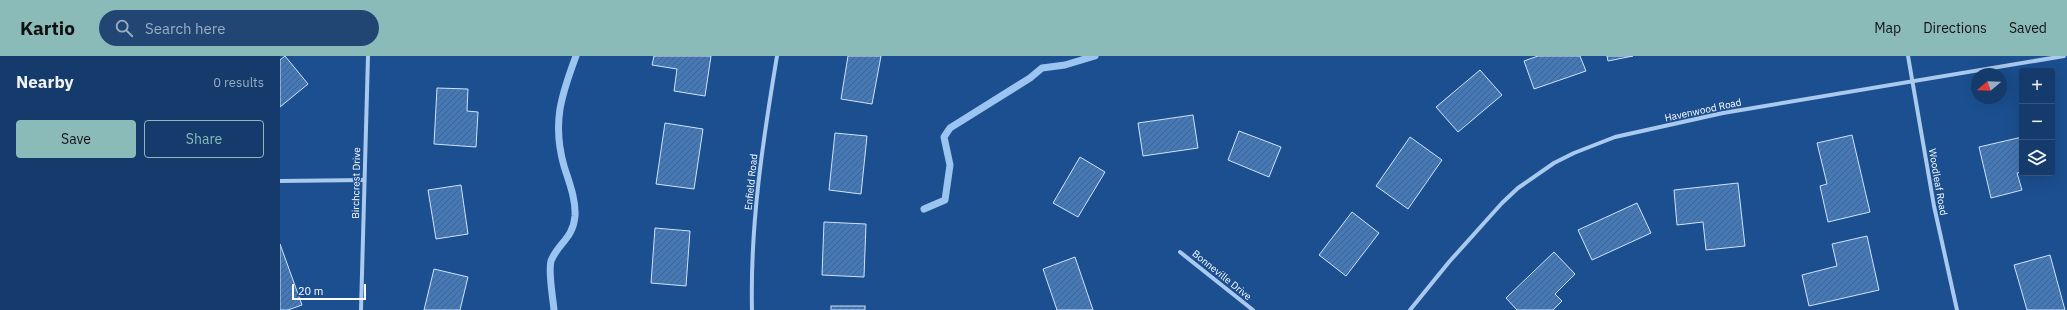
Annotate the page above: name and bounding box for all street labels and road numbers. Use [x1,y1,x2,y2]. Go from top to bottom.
street label: Havenwood Road [1663,96,1743,124]
street label: Birchcrest Drive [349,147,363,219]
street label: Woodleaf Road [1926,147,1950,217]
street label: Enfield Road [742,153,760,211]
street label: Bonneville Drive [1190,247,1255,303]

